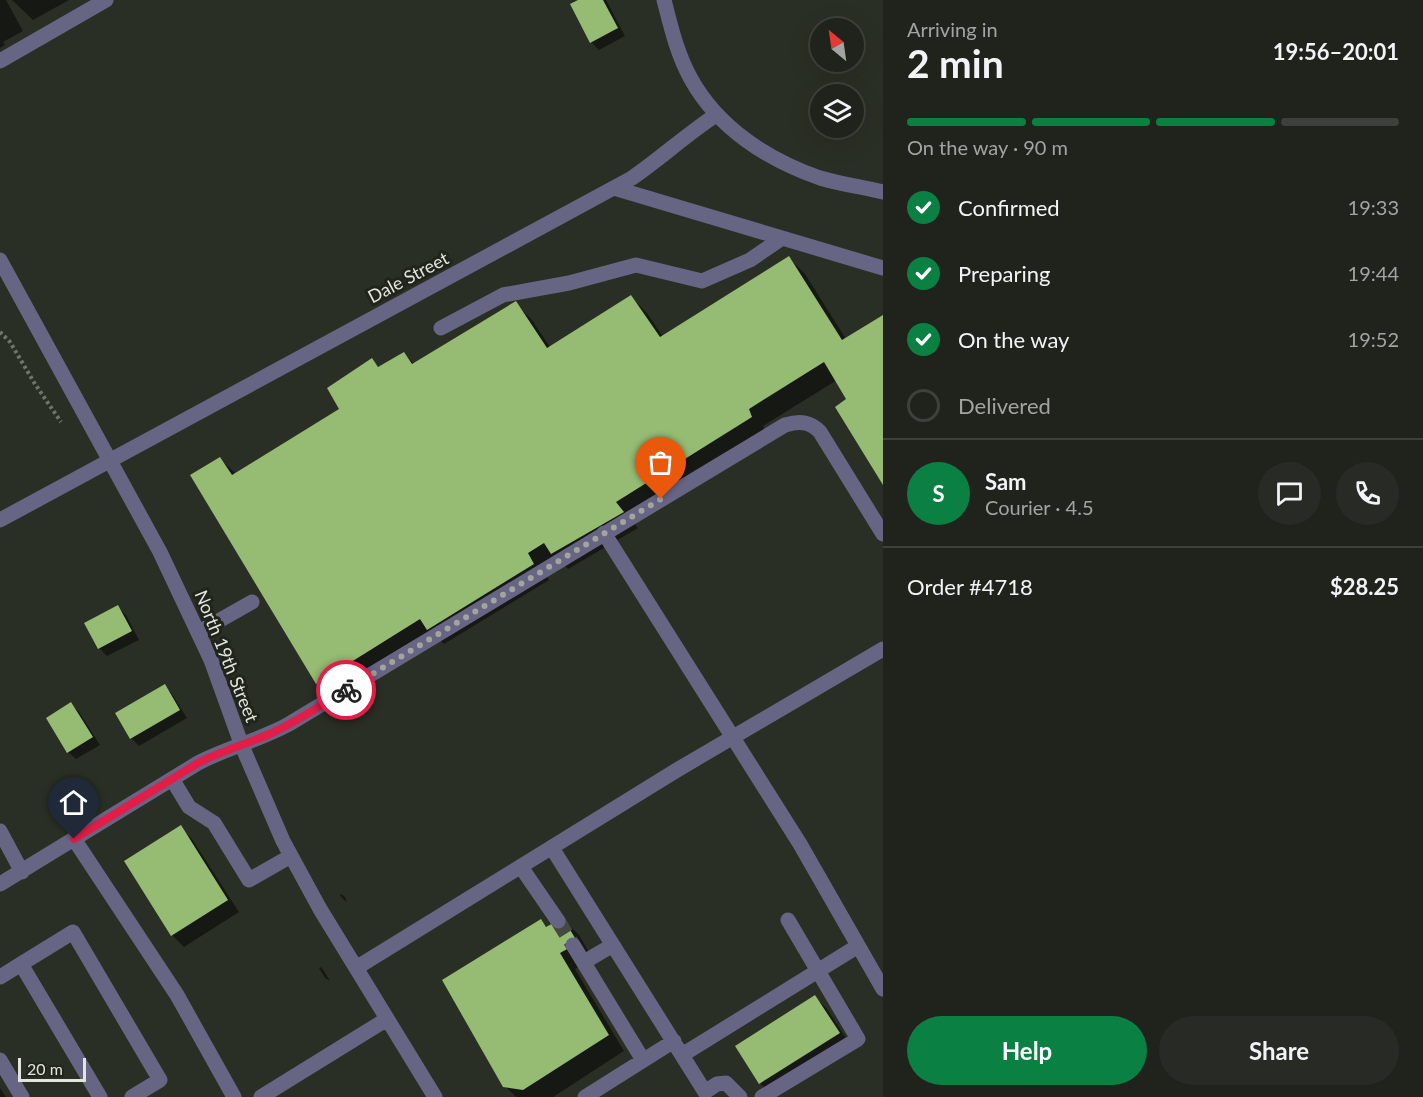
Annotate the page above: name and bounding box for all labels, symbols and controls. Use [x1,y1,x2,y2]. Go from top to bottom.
text: Arriving in [907,17,998,41]
north arrow [810,18,864,72]
map controls [810,18,864,138]
text: 19:56–20:01 [1273,38,1399,65]
text: 2 min [907,40,1004,86]
button: layers [810,84,864,138]
text: On the way · 90 m [907,135,1068,159]
icon: check [907,191,940,224]
text: Confirmed [958,194,1060,221]
text: 19:33 [1348,195,1399,219]
street label: Dale Street [364,246,453,307]
icon: check [907,257,940,290]
text: Preparing [958,260,1050,287]
text: 19:44 [1348,261,1399,285]
icon: check [907,323,940,356]
text: On the way [958,326,1069,353]
text: 19:52 [1348,327,1399,351]
text: Delivered [958,392,1051,419]
pin [635,437,686,499]
icon: bag [644,446,677,479]
button: chat [1258,462,1321,525]
button: phone [1336,462,1399,525]
text: Sam [985,468,1027,495]
text: S [932,480,945,507]
text: Courier · 4.5 [985,495,1094,519]
text: Order #4718 [907,573,1033,600]
text: $28.25 [1330,573,1399,600]
street label: North 19th Street [190,587,264,726]
courier [316,660,376,720]
icon: bike [330,674,363,707]
pin [48,777,99,839]
icon: home [57,786,90,819]
button: Help [907,1016,1147,1085]
button: Share [1159,1016,1399,1085]
scale bar [18,1055,86,1082]
text: 20 m [27,1059,63,1078]

